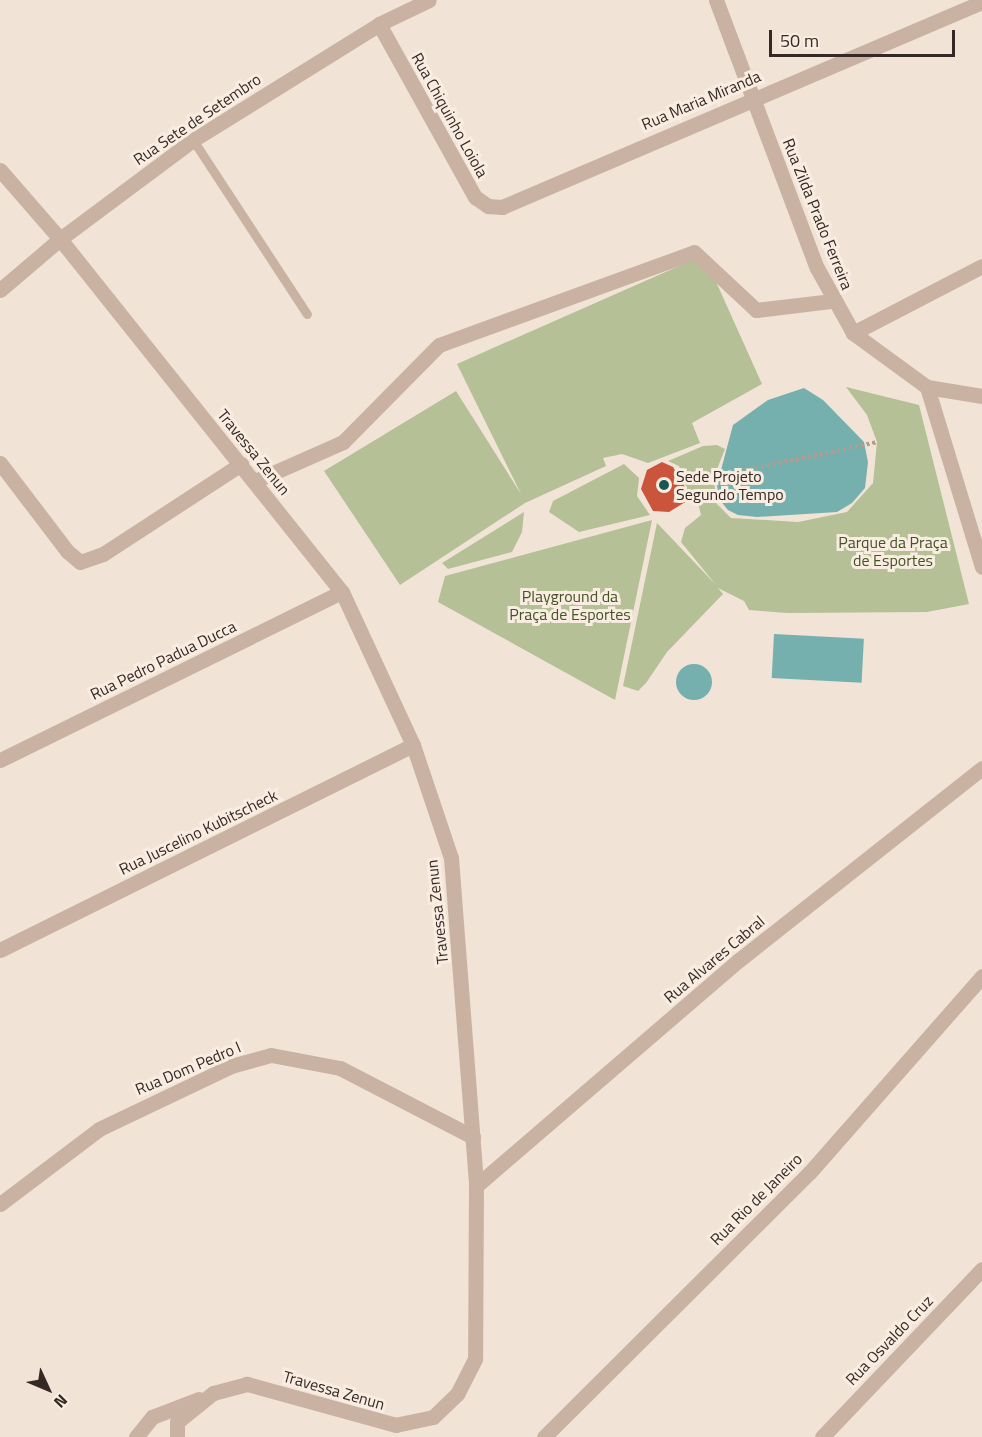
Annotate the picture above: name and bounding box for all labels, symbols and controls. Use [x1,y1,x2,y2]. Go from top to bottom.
scale bar [772,18,958,56]
text: 50 m [780,27,819,54]
street label: Rua Chiquinho Loiola [408,49,492,181]
street label: Rua Maria Miranda [639,66,763,134]
street label: Rua Sete de Setembro [130,69,264,169]
street label: Rua Zilda Prado Ferreira [779,136,857,292]
street label: Travessa Zenun [214,405,294,499]
place label: Sede Projeto Segundo Tempo [676,466,784,504]
marker: Sede Projeto Segundo Tempo [657,478,671,492]
park label: Parque da Praça de Esportes [838,532,948,570]
park label: Playground da Praça de Esportes [509,586,631,624]
street label: Rua Pedro Padua Ducca [87,616,239,704]
street label: Rua Juscelino Kubitscheck [116,785,280,879]
street label: Travessa Zenun [422,859,452,965]
street label: Rua Alvares Cabral [660,911,768,1007]
street label: Rua Dom Pedro I [132,1037,244,1099]
street label: Rua Rio de Janeiro [706,1149,806,1249]
street label: Rua Osvaldo Cruz [841,1291,937,1389]
north arrow [18,1359,78,1419]
street label: Travessa Zenun [281,1366,387,1414]
text: N [48,1389,73,1414]

